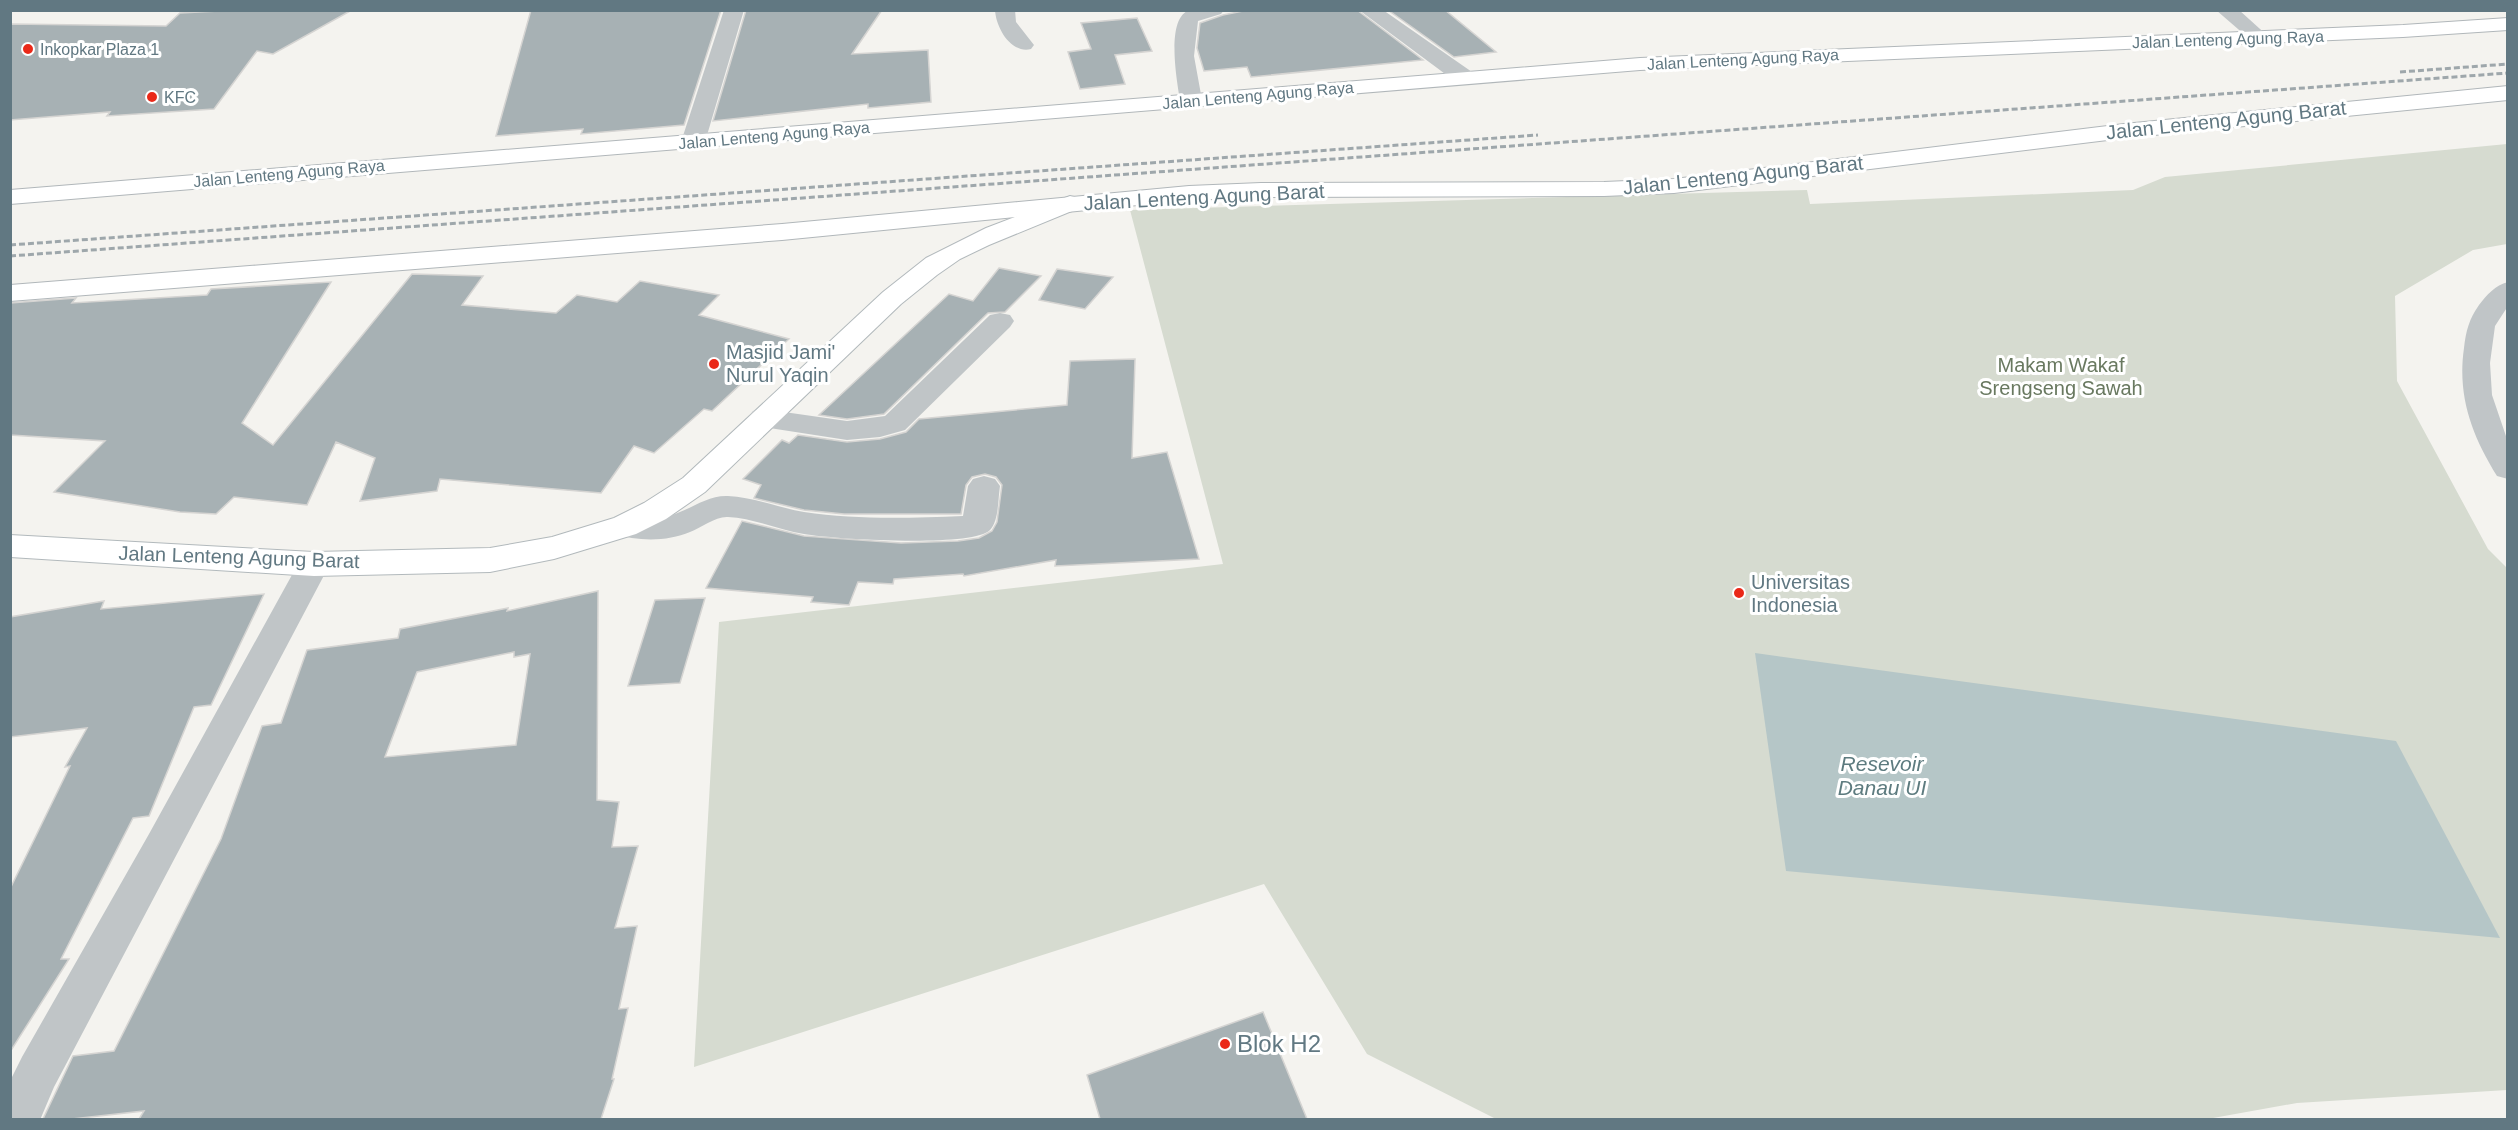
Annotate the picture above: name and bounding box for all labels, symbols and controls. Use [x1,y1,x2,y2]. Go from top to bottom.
street label: Jalan Lenteng Agung Raya [2132,28,2324,51]
place label: Inkopkar Plaza 1 [40,41,159,58]
marker: Inkopkar Plaza 1 [21,42,35,56]
street label: Jalan Lenteng Agung Raya [1647,46,1840,73]
street label: Jalan Lenteng Agung Raya [1162,79,1355,112]
place label: KFC [164,89,196,106]
marker: KFC [145,90,159,104]
street label: Jalan Lenteng Agung Barat [2105,96,2348,144]
street label: Jalan Lenteng Agung Raya [678,119,871,152]
street label: Jalan Lenteng Agung Barat [1622,151,1865,199]
street label: Jalan Lenteng Agung Raya [193,157,386,190]
street label: Jalan Lenteng Agung Barat [1083,180,1326,214]
place label: Masjid Jami' Nurul Yaqin [726,341,835,386]
park label: Makam Wakaf Srengseng Sawah [1979,354,2143,399]
marker: Masjid Jami' Nurul Yaqin [707,357,721,371]
street label: Jalan Lenteng Agung Barat [118,542,360,572]
place label: Universitas Indonesia [1751,571,1850,616]
marker: Universitas Indonesia [1732,586,1746,600]
water label: Resevoir Danau UI [1838,752,1927,799]
place label: Blok H2 [1237,1030,1321,1057]
marker: Blok H2 [1218,1037,1232,1051]

